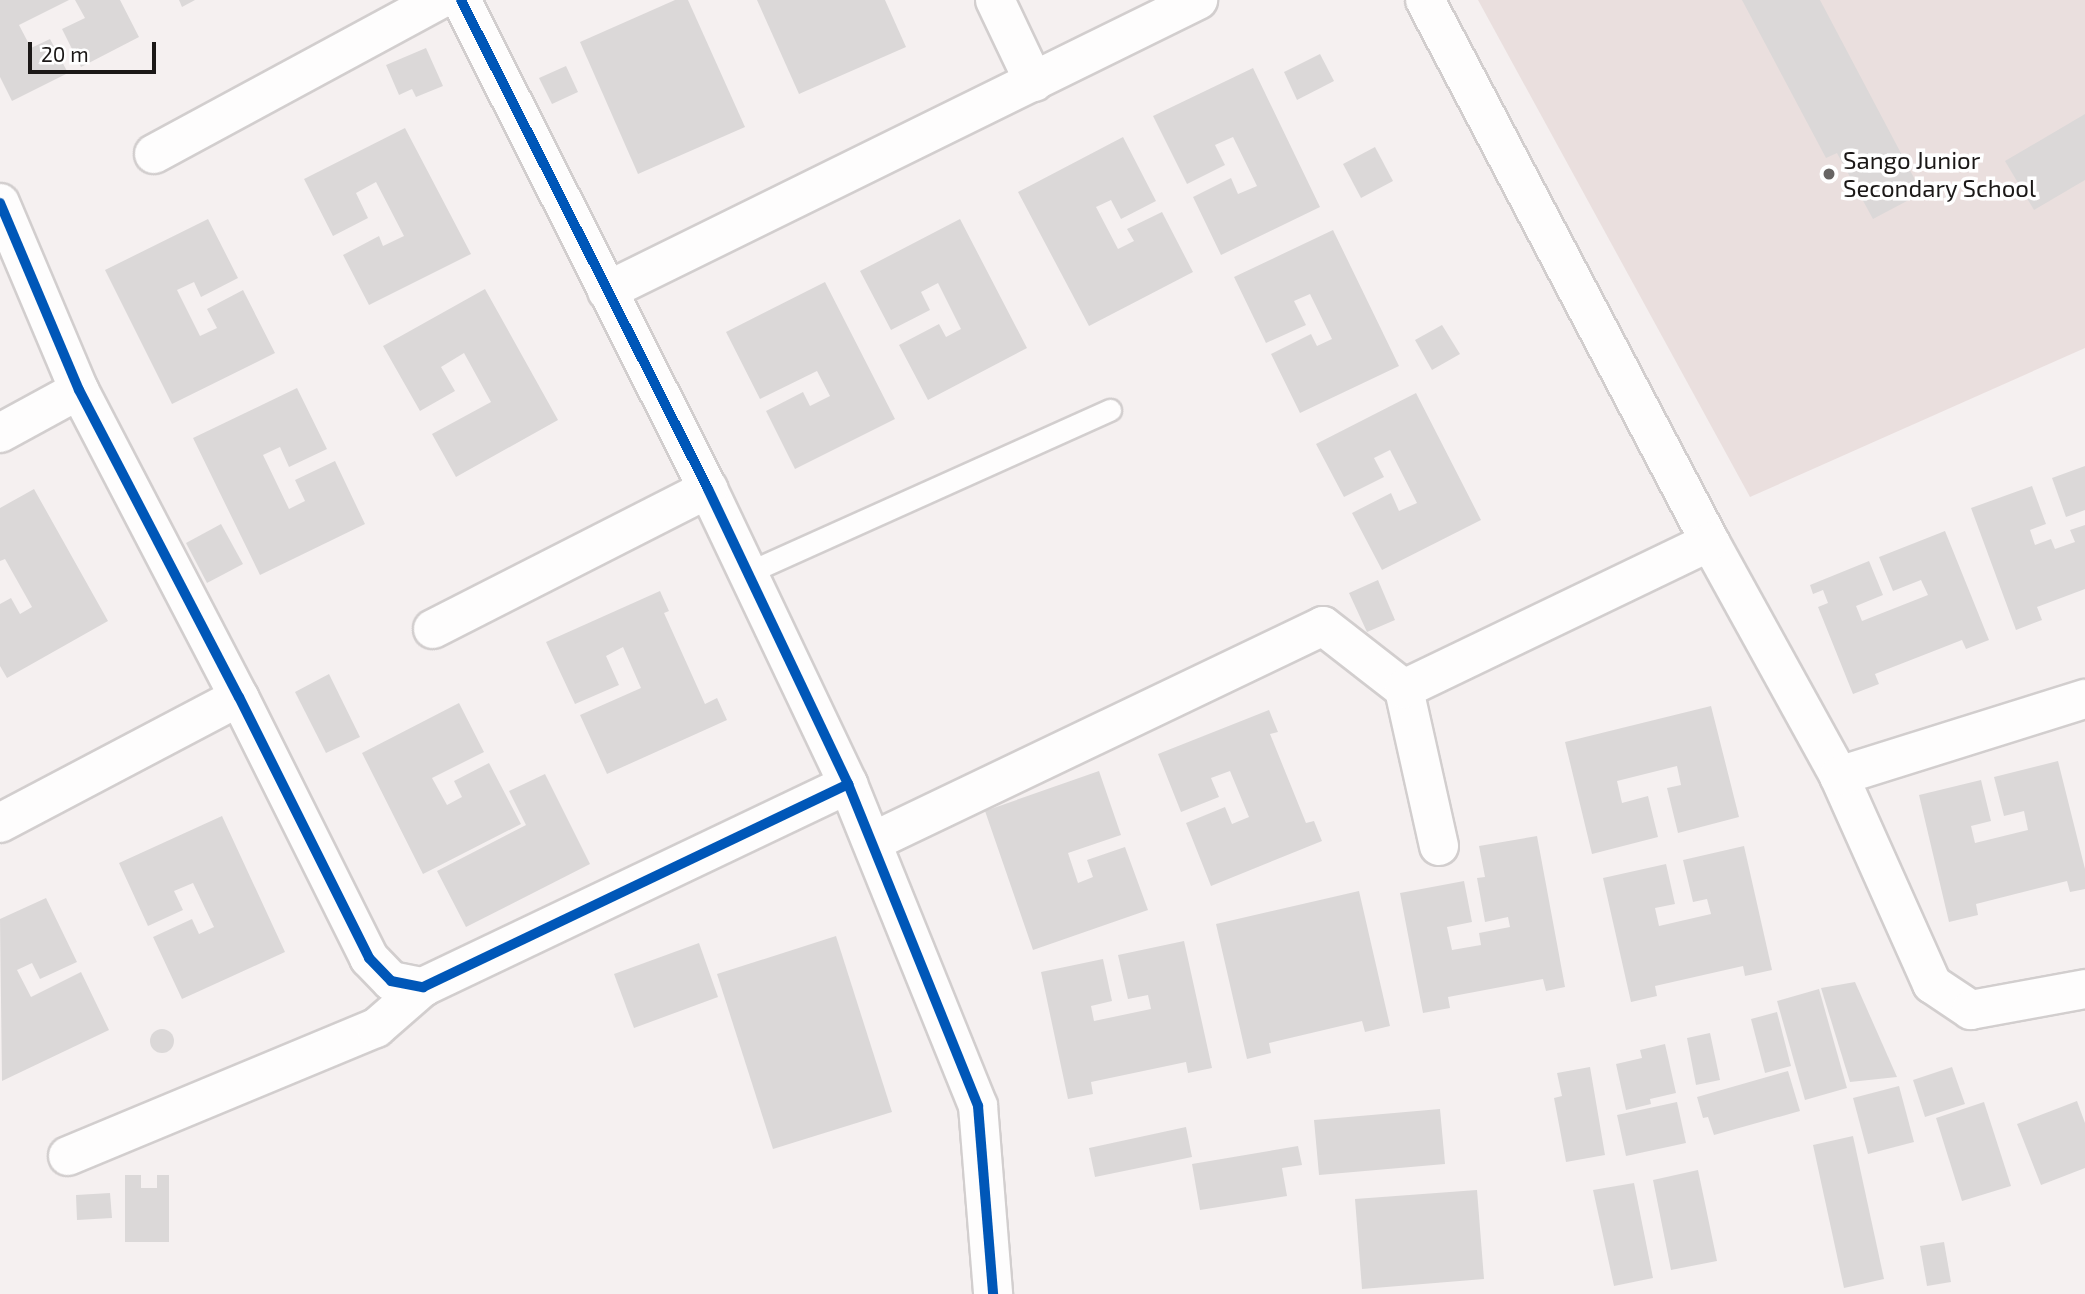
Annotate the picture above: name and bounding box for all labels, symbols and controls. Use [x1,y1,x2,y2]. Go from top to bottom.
scale bar [32,28,159,72]
text: 20 m [41,41,89,66]
place label: Sango Junior Secondary School [1843,146,2037,202]
marker: Sango Junior Secondary School [1821,166,1837,182]

